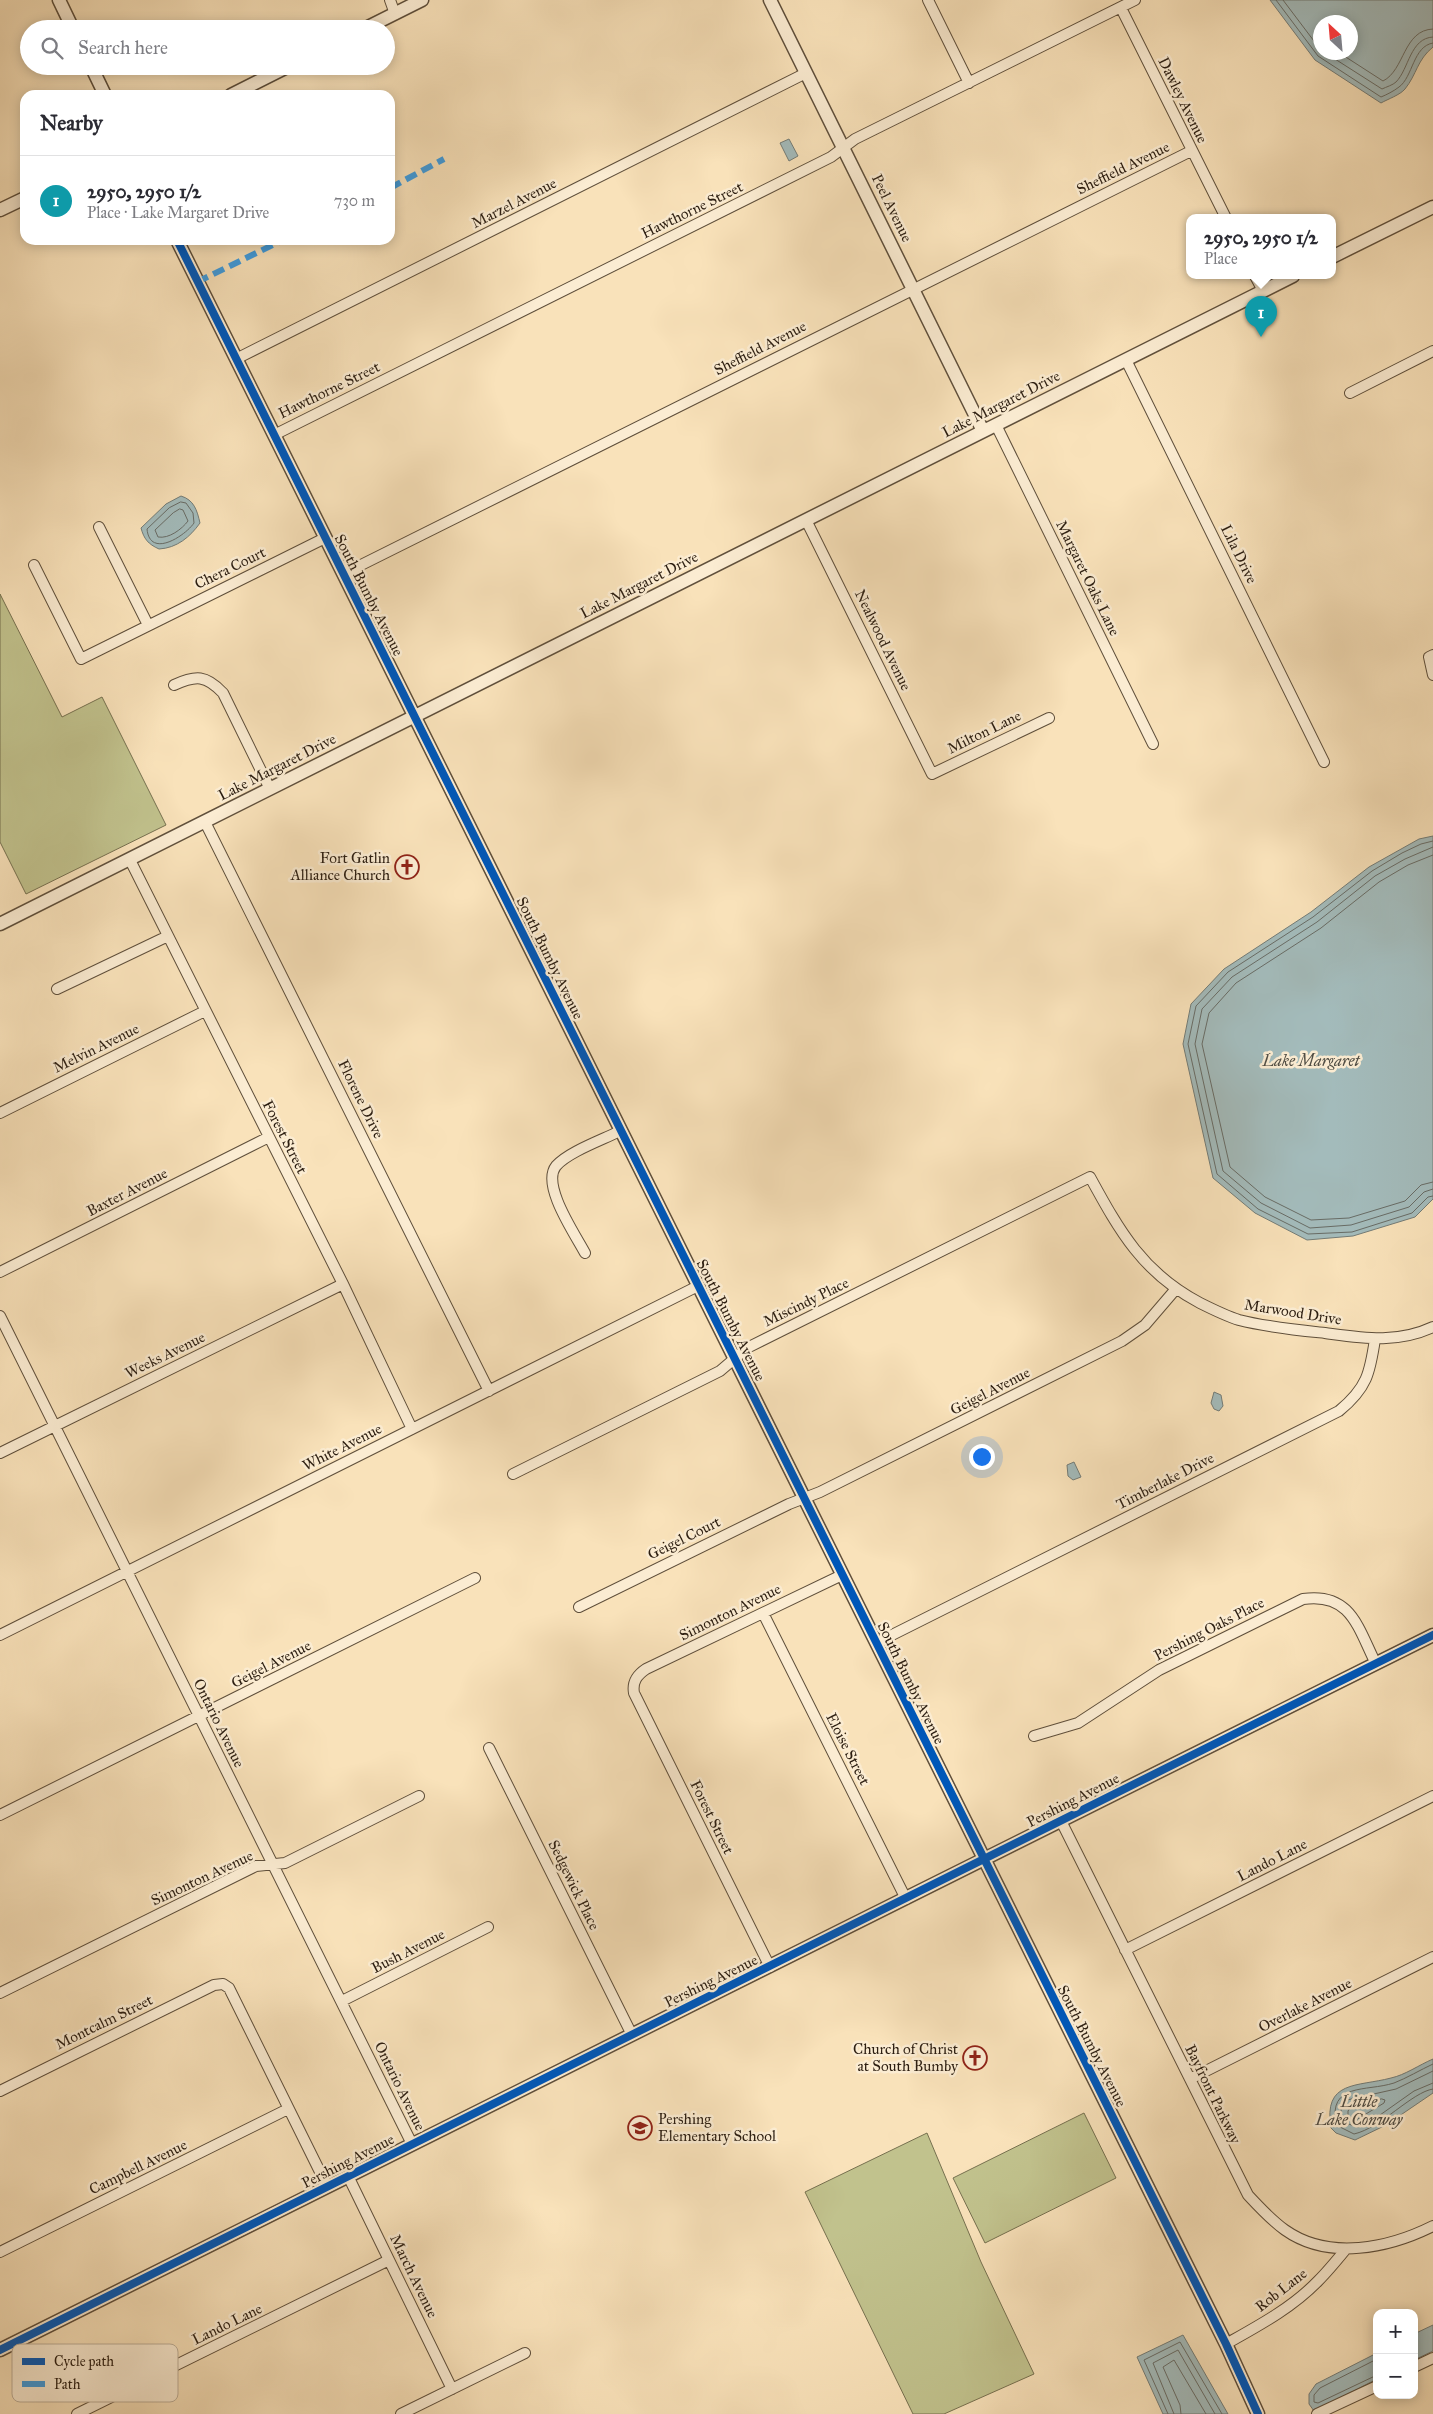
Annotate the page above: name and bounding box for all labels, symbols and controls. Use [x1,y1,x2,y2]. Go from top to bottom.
north arrow [1313,15,1358,60]
search box [20,20,395,75]
icon: search [38,34,66,62]
text: Search here [78,36,168,59]
street label: Dawley Avenue [1154,54,1212,146]
text: Nearby [40,110,103,136]
street label: Sheffield Avenue [1074,138,1172,198]
street label: Peel Avenue [868,171,916,245]
street label: Marzel Avenue [469,174,559,232]
street label: Hawthorne Street [638,177,746,242]
text: 2950, 2950 1/2 [87,180,201,203]
text: 1 [53,191,59,210]
text: 730 m [334,191,375,210]
text: Place · Lake Margaret Drive [87,203,269,222]
popup [1186,214,1336,279]
text: 2950, 2950 1/2 [1204,226,1318,249]
text: Place [1204,249,1238,268]
pin: 1 [1245,296,1277,337]
street label: Sheffield Avenue [711,317,809,379]
street label: Hawthorne Street [275,357,383,422]
street label: Lake Margaret Drive [939,367,1063,441]
street label: Margaret Oaks Lane [1052,517,1124,639]
street label: Lila Drive [1217,522,1261,586]
street label: South Bumby Avenue [331,531,407,659]
street label: Chera Court [192,543,269,593]
street label: Lake Margaret Drive [577,548,701,622]
street label: Nealwood Avenue [851,587,915,693]
street label: Milton Lane [944,706,1024,758]
street label: Lake Margaret Drive [215,730,339,804]
place label: Fort Gatlin Alliance Church [290,849,391,884]
church icon: Fort Gatlin Alliance Church [394,854,420,880]
street label: South Bumby Avenue [513,894,587,1022]
street label: Melvin Avenue [50,1019,142,1077]
water label: Lake Margaret [1262,1051,1361,1070]
street label: Florene Drive [334,1057,388,1141]
street label: Forest Street [259,1097,312,1177]
street label: Baxter Avenue [84,1164,170,1220]
street label: South Bumby Avenue [693,1256,769,1384]
street label: Miscindy Place [760,1274,852,1330]
street label: Marwood Drive [1243,1295,1343,1329]
street label: Weeks Avenue [122,1328,208,1382]
street label: Geigel Avenue [947,1363,1033,1419]
street label: White Avenue [299,1419,385,1475]
your location [969,1444,995,1470]
street label: Timberlake Drive [1113,1449,1217,1513]
street label: Geigel Court [645,1512,724,1563]
street label: Simonton Avenue [676,1580,784,1644]
street label: Pershing Oaks Place [1151,1593,1267,1665]
street label: South Bumby Avenue [874,1619,948,1747]
street label: Geigel Avenue [228,1636,314,1692]
street label: Ontario Avenue [190,1676,248,1770]
street label: Eloise Street [822,1710,874,1789]
street label: Pershing Avenue [1024,1769,1122,1831]
street label: Forest Street [686,1777,738,1858]
street label: Lando Lane [1234,1835,1310,1885]
street label: Sedgewick Place [545,1837,603,1933]
street label: Simonton Avenue [148,1847,256,1909]
street label: Bush Avenue [368,1925,448,1977]
street label: Pershing Avenue [661,1951,761,2011]
street label: Overlake Avenue [1255,1974,1355,2036]
street label: South Bumby Avenue [1054,1982,1130,2110]
street label: Montcalm Street [52,1990,156,2053]
street label: Ontario Avenue [371,2039,429,2133]
place label: Church of Christ at South Bumby [853,2040,959,2075]
street label: Bayfront Parkway [1181,2041,1245,2147]
church icon: Church of Christ at South Bumby [962,2045,988,2071]
water label: Little Lake Conway [1315,2092,1404,2129]
place label: Pershing Elementary School [658,2110,777,2145]
school or university icon: Pershing Elementary School [627,2115,653,2141]
street label: Pershing Avenue [299,2130,397,2192]
street label: Campbell Avenue [86,2136,190,2198]
street label: March Avenue [386,2231,442,2321]
street label: Rob Lane [1252,2264,1310,2316]
street label: Lando Lane [189,2299,265,2349]
map controls [1373,2309,1418,2399]
button: + [1373,2309,1418,2354]
legend [12,2344,178,2402]
text: Cycle path [54,2353,114,2370]
button: − [1373,2354,1418,2399]
text: Path [54,2376,81,2393]

